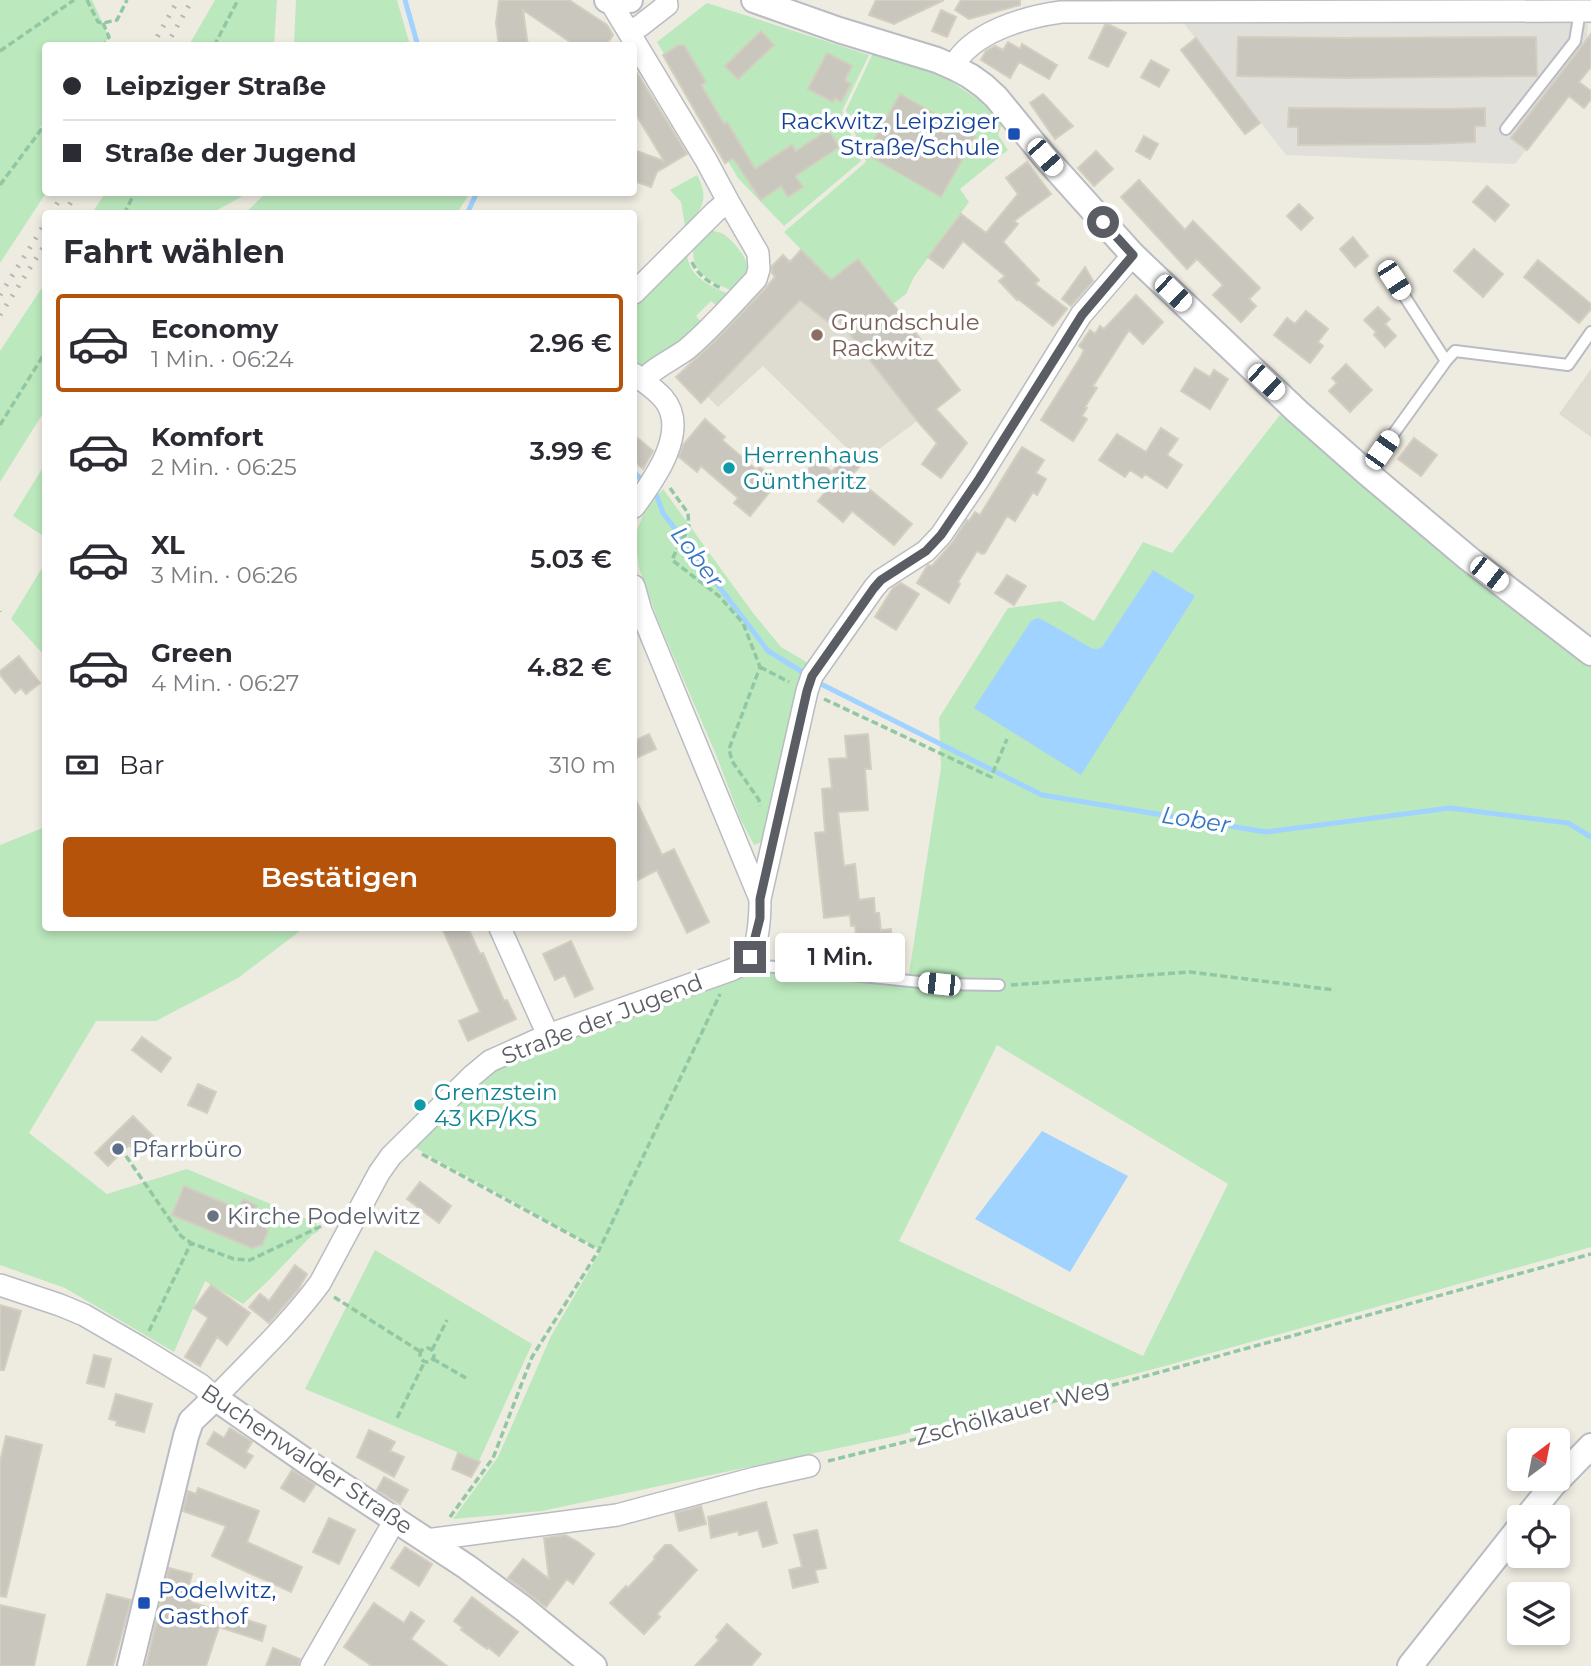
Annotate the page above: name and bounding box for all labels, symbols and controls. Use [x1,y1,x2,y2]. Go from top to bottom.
text: Leipziger Straße [105,70,326,102]
place label: Rackwitz, Leipziger Straße/Schule [780,107,1000,161]
marker: Rackwitz, Leipziger Straße/Schule [1006,126,1022,142]
car [1024,134,1067,180]
text: Straße der Jugend [105,137,357,169]
route start [1087,206,1119,238]
text: Fahrt wählen [63,232,285,271]
car [1374,257,1415,303]
car [1151,271,1196,315]
place label: Grundschule Rackwitz [831,308,980,362]
icon: car [67,312,130,375]
text: Economy [151,313,278,345]
text: 2.96 € [530,327,612,359]
marker: Grundschule Rackwitz [809,327,825,343]
text: 1 Min. · 06:24 [151,345,294,373]
car [1244,360,1289,404]
icon: car [67,420,130,483]
text: Komfort [151,421,264,453]
car [1362,427,1403,473]
text: 3.99 € [530,435,612,467]
place label: Herrenhaus Güntheritz [743,441,879,495]
text: 2 Min. · 06:25 [151,453,297,481]
marker: Herrenhaus Güntheritz [721,460,737,476]
water label: Lober [665,520,731,594]
icon: car [67,528,130,591]
text: XL [151,529,185,561]
text: 5.03 € [530,543,612,575]
car [1466,553,1513,595]
text: 3 Min. · 06:26 [151,561,298,589]
icon: car [67,636,130,699]
text: Green [151,637,233,669]
text: 4.82 € [527,651,612,683]
text: 4 Min. · 06:27 [151,669,299,697]
icon: cash [63,746,101,784]
text: Bar [119,749,164,781]
text: 310 m [549,751,616,779]
water label: Lober [1160,800,1234,839]
button: Bestätigen [63,837,616,917]
callout: 1 Min. [774,932,904,982]
route end [734,941,766,973]
text: 1 Min. [807,943,873,971]
street label: Straße der Jugend [497,968,707,1070]
car [918,971,961,997]
place label: Grenzstein 43 KP/KS [434,1078,558,1132]
marker: Grenzstein 43 KP/KS [412,1097,428,1113]
place label: Pfarrbüro [132,1135,242,1163]
marker: Pfarrbüro [110,1141,126,1157]
place label: Kirche Podelwitz [227,1202,420,1230]
marker: Kirche Podelwitz [205,1208,221,1224]
street label: Zschölkauer Weg [911,1372,1113,1452]
street label: Buchenwalder Straße [196,1378,418,1540]
north arrow [1507,1428,1570,1491]
map controls [1507,1428,1570,1645]
button: locate [1507,1505,1570,1568]
place label: Podelwitz, Gasthof [158,1576,276,1630]
button: layers [1507,1582,1570,1645]
marker: Podelwitz, Gasthof [136,1595,152,1611]

